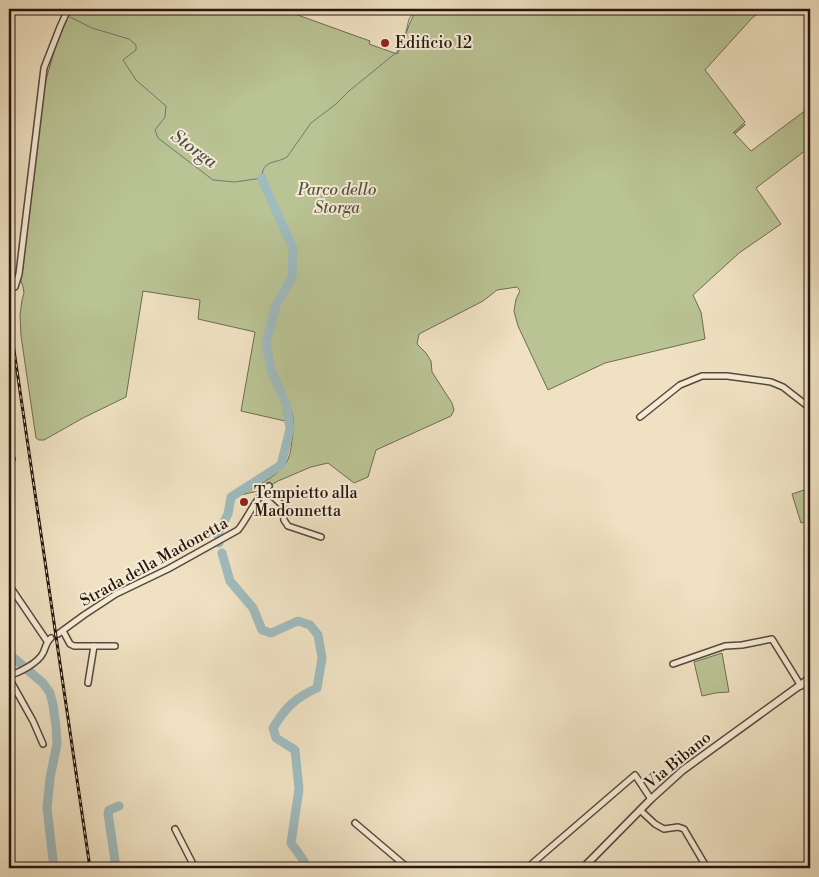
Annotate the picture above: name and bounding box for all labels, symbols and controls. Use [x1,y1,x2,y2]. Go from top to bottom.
place label: Edificio 12 [395,33,472,53]
marker: Edificio 12 [379,37,391,49]
water label: Storga [166,124,223,174]
park label: Parco dello Storga [297,180,376,218]
place label: Tempietto alla Madonnetta [254,483,358,521]
marker: Tempietto alla Madonnetta [238,496,250,508]
street label: Strada della Madonetta [77,513,232,611]
street label: Via Bibano [640,727,715,793]

